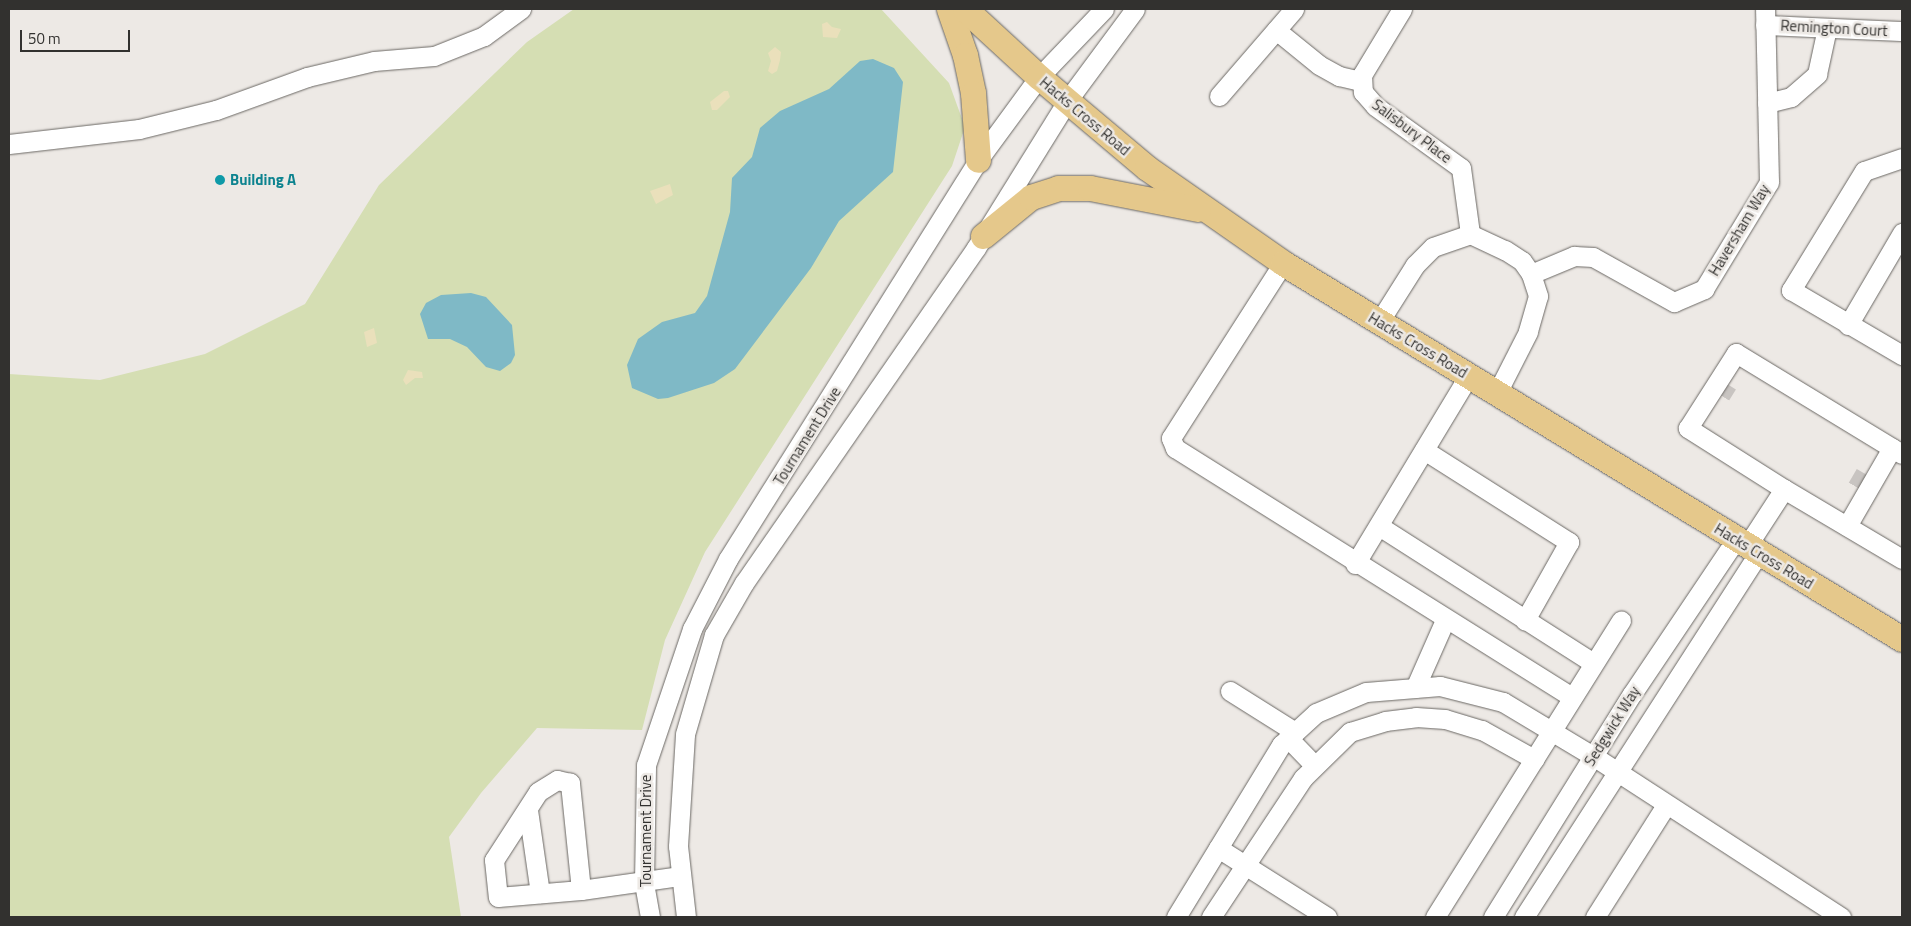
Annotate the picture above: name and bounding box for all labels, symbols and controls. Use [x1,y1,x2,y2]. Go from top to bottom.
street label: Remington Court [1780,16,1888,40]
scale bar [22,20,132,52]
text: 50 m [28,27,61,50]
street label: Hacks Cross Road [1036,73,1134,159]
street label: Salisbury Place [1369,95,1455,167]
place label: Building A [230,171,296,189]
marker: Building A [214,174,226,186]
street label: Haversham Way [1705,181,1773,279]
street label: Hacks Cross Road [1365,308,1471,382]
street label: Tournament Drive [770,383,844,489]
street label: Hacks Cross Road [1711,519,1817,593]
street label: Sedgwick Way [1580,683,1644,769]
street label: Tournament Drive [637,775,655,887]

